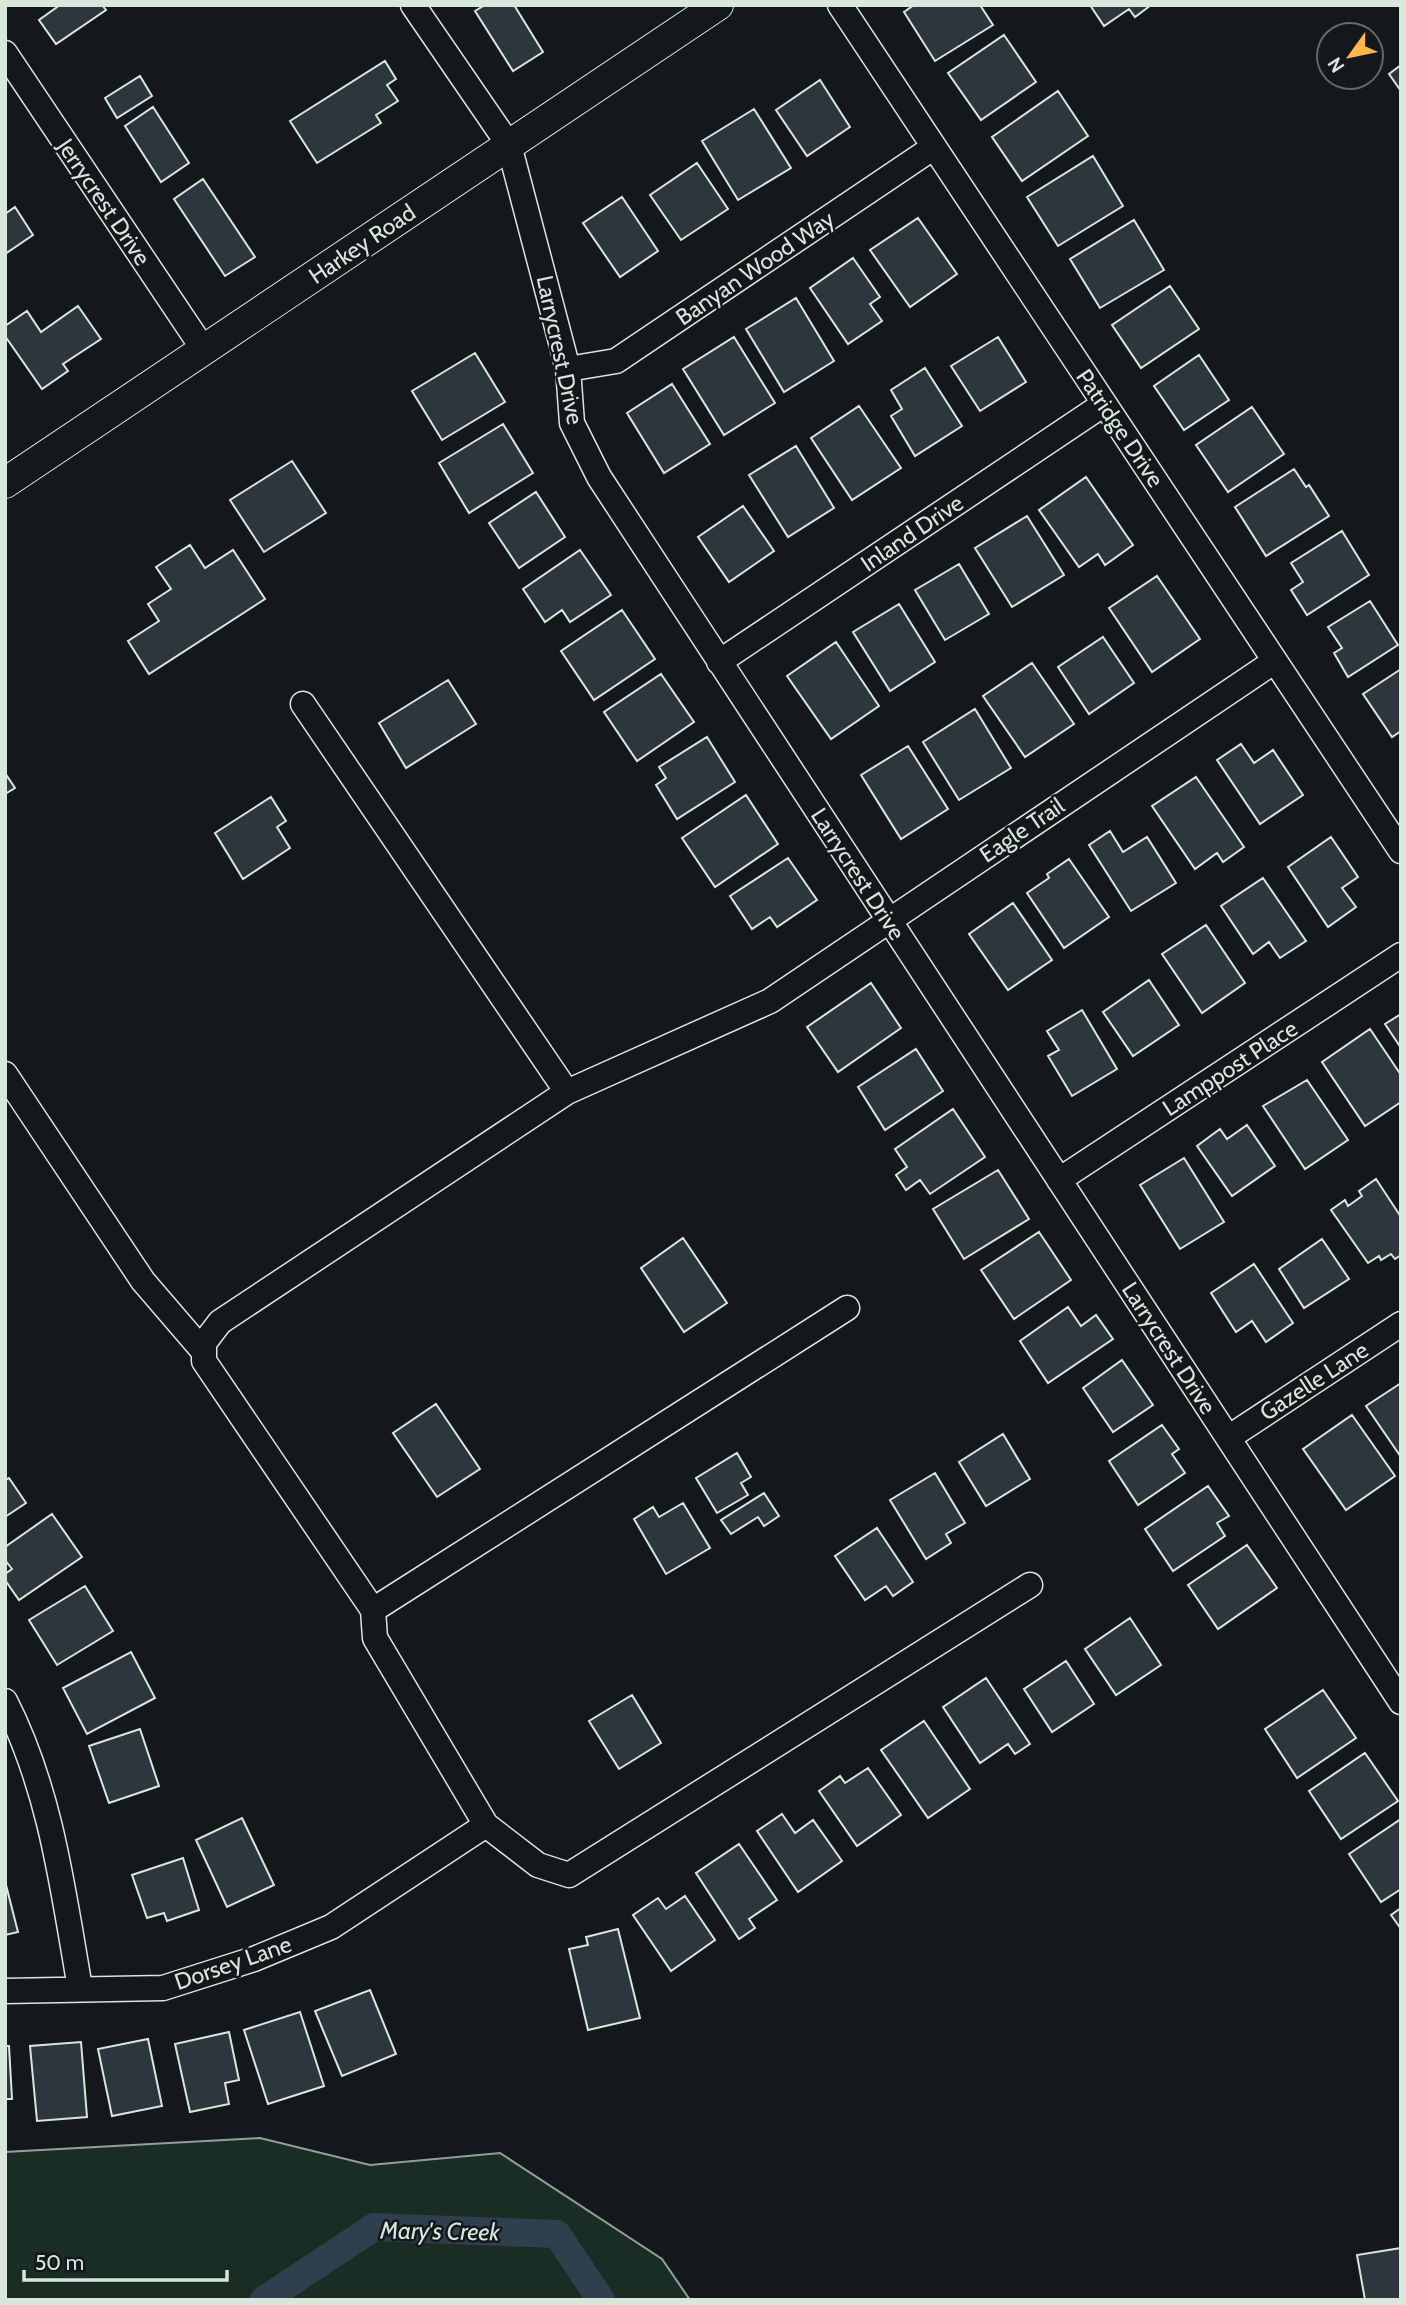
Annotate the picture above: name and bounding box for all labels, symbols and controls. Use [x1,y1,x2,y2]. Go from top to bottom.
north arrow [1315,21,1385,91]
text: N [1323,53,1349,77]
street label: Jerrycrest Drive [51,133,157,271]
street label: Harkey Road [303,198,421,290]
street label: Banyan Wood Way [670,204,840,331]
street label: Larrycrest Drive [531,273,590,427]
street label: Patridge Drive [1070,364,1170,493]
street label: Inland Drive [856,488,969,577]
street label: Eagle Trail [974,791,1070,869]
street label: Larrycrest Drive [805,803,911,945]
street label: Lamppost Place [1157,1014,1303,1122]
street label: Larrycrest Drive [1116,1277,1222,1419]
street label: Gazelle Lane [1254,1335,1374,1426]
street label: Dorsey Lane [171,1930,295,1996]
water label: Mary's Creek [379,2215,501,2247]
scale bar [24,2238,228,2282]
text: 50 m [35,2250,84,2275]

